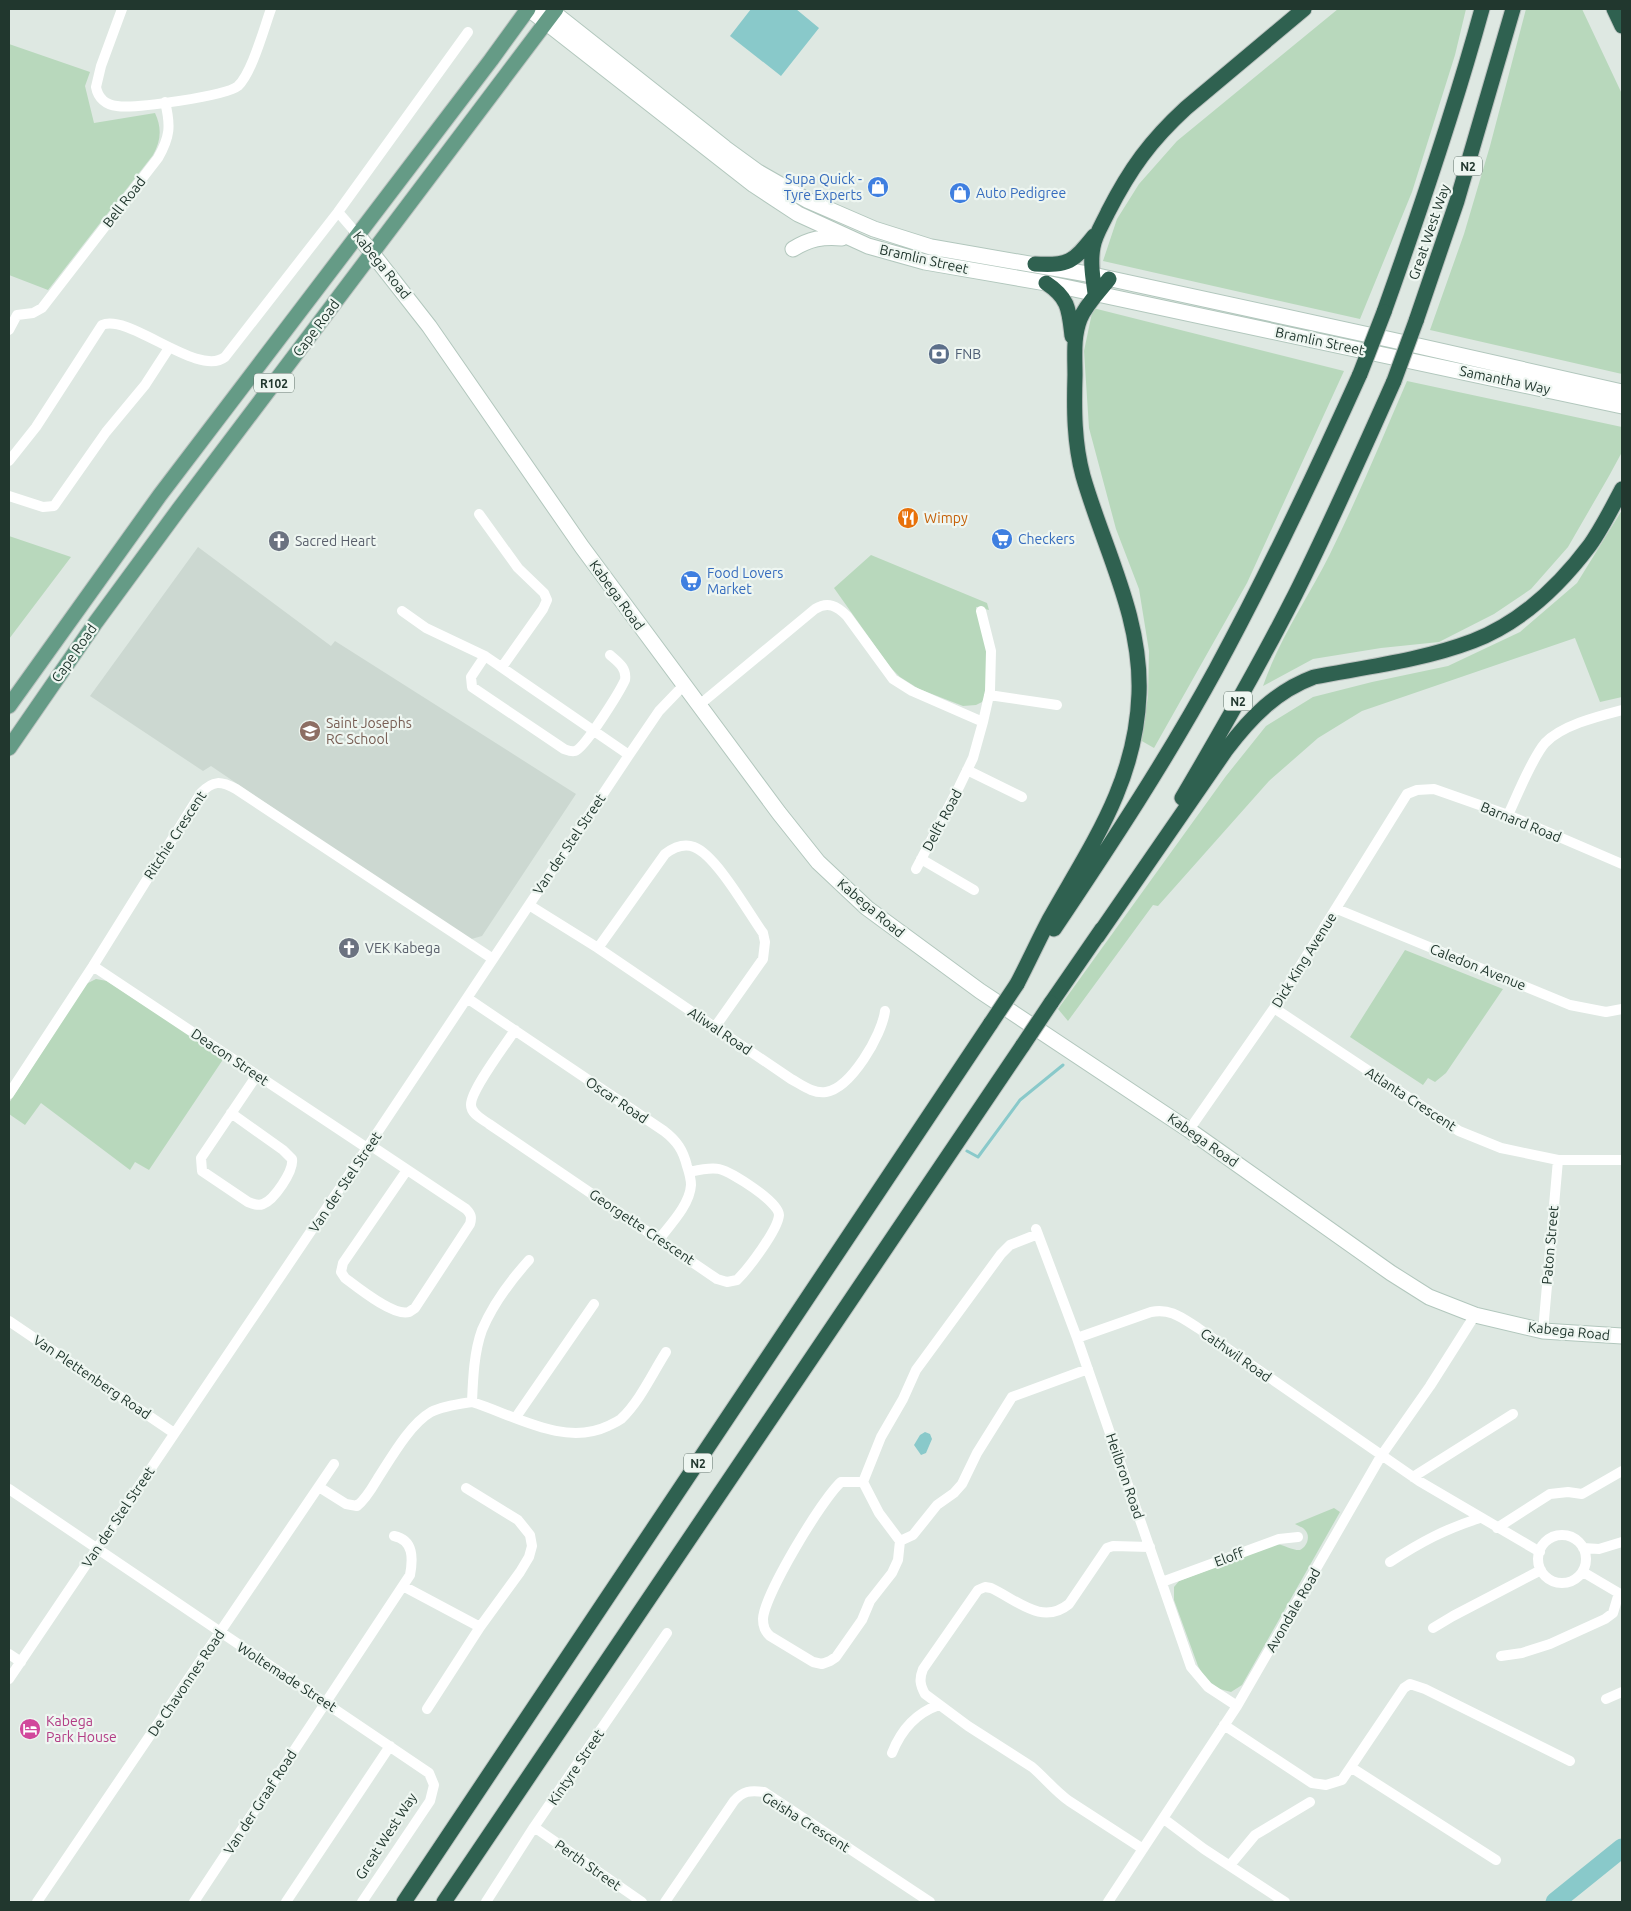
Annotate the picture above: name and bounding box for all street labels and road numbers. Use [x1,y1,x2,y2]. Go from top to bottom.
road number: N2 [1454,157,1482,176]
street label: Bell Road [99,174,149,230]
street label: Great West Way [1405,182,1453,282]
street label: Kabega Road [350,228,414,302]
street label: Bramlin Street [878,241,971,277]
street label: Cape Road [289,296,343,360]
street label: Bramlin Street [1274,324,1367,358]
street label: Samantha Way [1458,363,1552,397]
road number: R102 [254,373,294,392]
street label: Kabega Road [586,557,648,633]
street label: Cape Road [48,621,100,685]
road number: N2 [1224,691,1252,710]
street label: Delft Road [919,786,965,854]
street label: Ritchie Crescent [141,788,210,882]
street label: Van der Stel Street [529,790,609,897]
street label: Barnard Road [1478,799,1564,845]
street label: Kabega Road [834,875,908,941]
street label: Dick King Avenue [1268,910,1340,1010]
street label: Caledon Avenue [1428,940,1528,994]
street label: Aliwal Road [685,1004,755,1058]
street label: Deacon Street [188,1025,272,1089]
street label: Atlanta Crescent [1363,1064,1460,1135]
street label: Oscar Road [583,1073,651,1127]
street label: Kabega Road [1165,1110,1241,1170]
street label: Van der Stel Street [305,1128,385,1235]
street label: Georgette Crescent [586,1186,698,1268]
street label: Paton Street [1539,1204,1561,1285]
street label: Kabega Road [1527,1319,1611,1343]
street label: Cathwil Road [1198,1325,1274,1385]
street label: Van Plettenberg Road [30,1332,154,1422]
street label: Heilbron Road [1103,1431,1147,1521]
road number: N2 [684,1454,712,1472]
street label: Van der Stel Street [78,1463,158,1570]
street label: Eloff [1212,1544,1246,1570]
street label: Avondale Road [1263,1565,1323,1655]
street label: De Chavonnes Road [144,1627,228,1739]
street label: Woltemade Street [234,1639,340,1715]
street label: Kintyre Street [545,1726,607,1808]
street label: Van der Graaf Road [220,1747,300,1857]
street label: Great West Way [352,1789,420,1882]
street label: Geisha Crescent [759,1789,853,1856]
street label: Perth Street [552,1836,624,1894]

